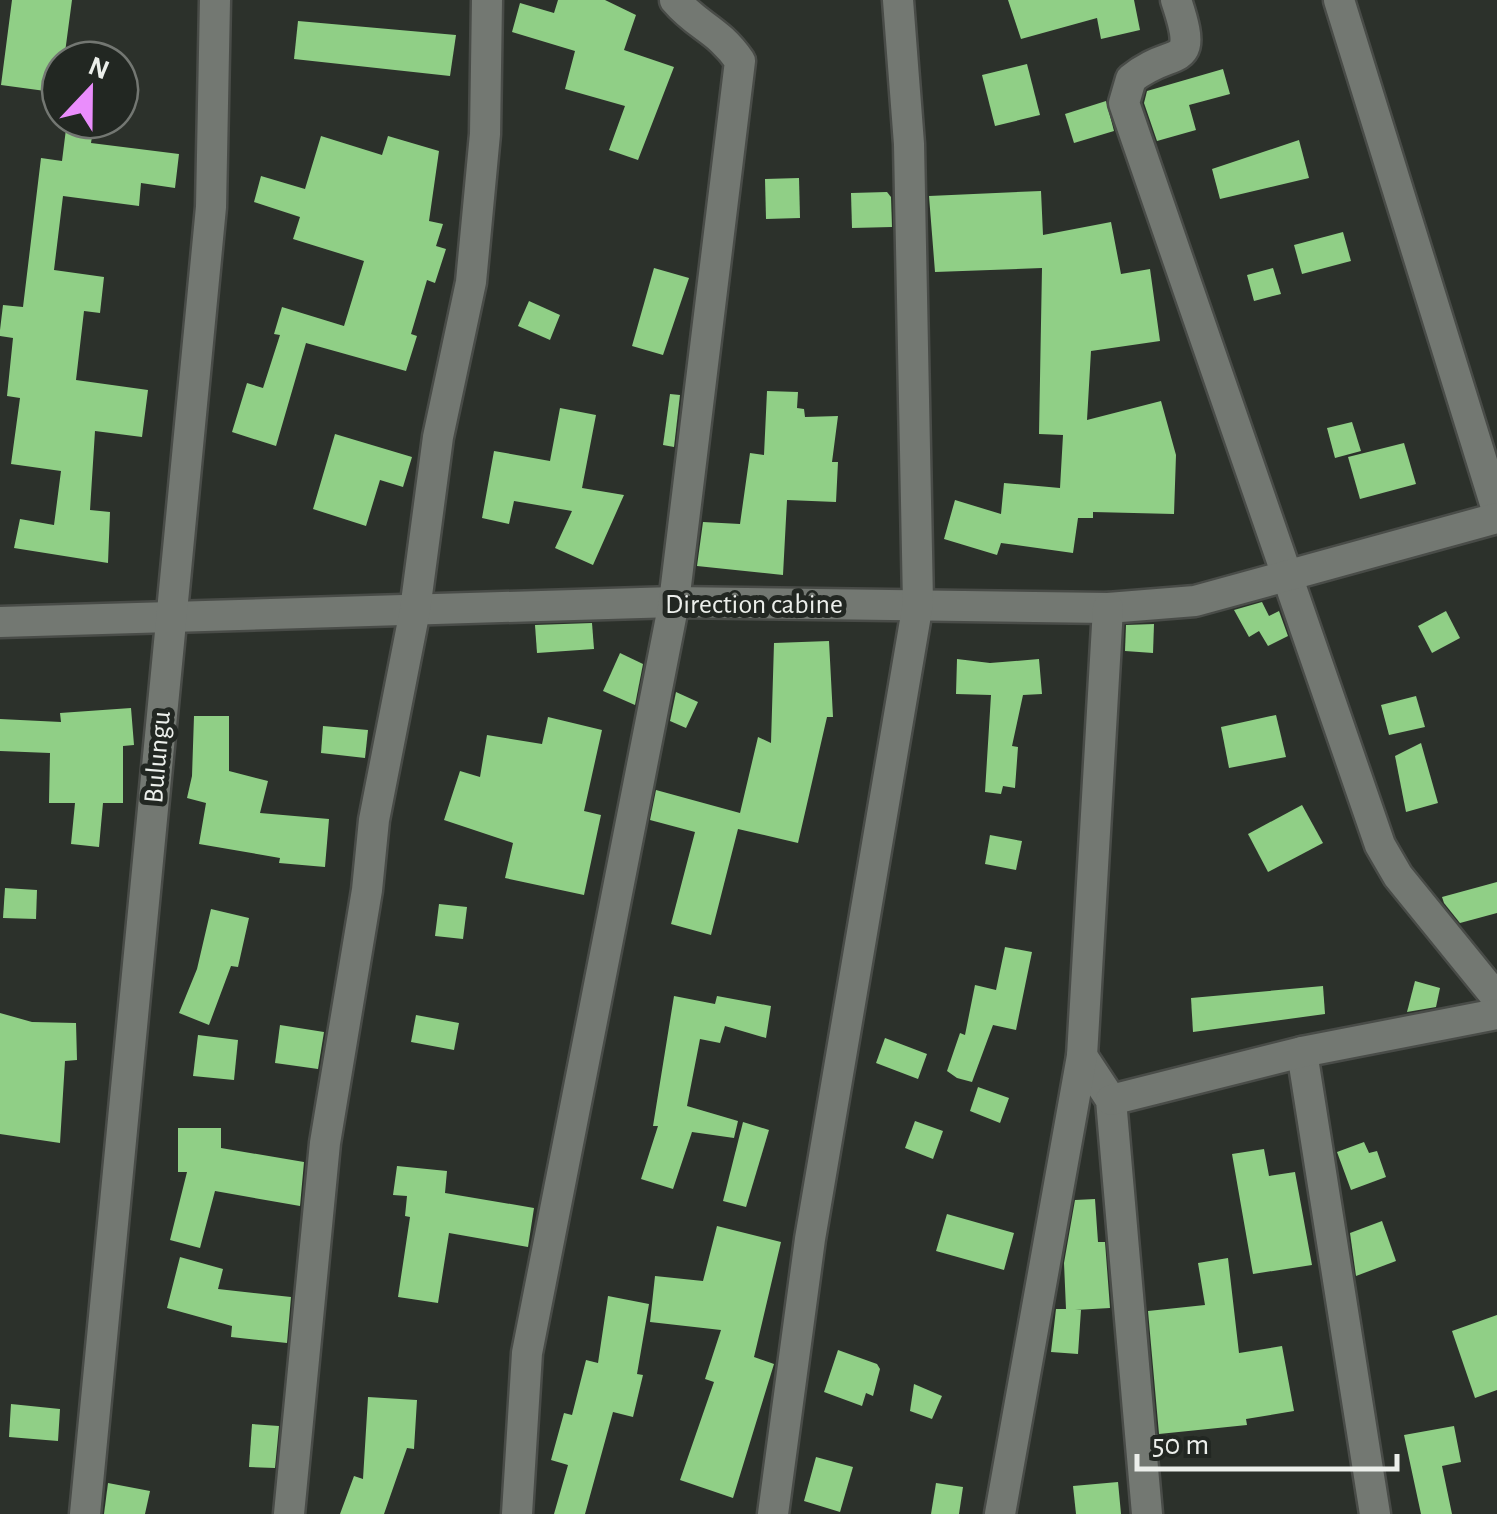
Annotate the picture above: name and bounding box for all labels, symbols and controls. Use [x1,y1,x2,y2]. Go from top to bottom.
north arrow [40,40,140,140]
text: N [84,52,113,85]
street label: Direction cabine [665,591,843,619]
street label: Bulungu [140,710,176,805]
scale bar [1137,1409,1397,1471]
text: 50 m [1152,1430,1209,1460]

